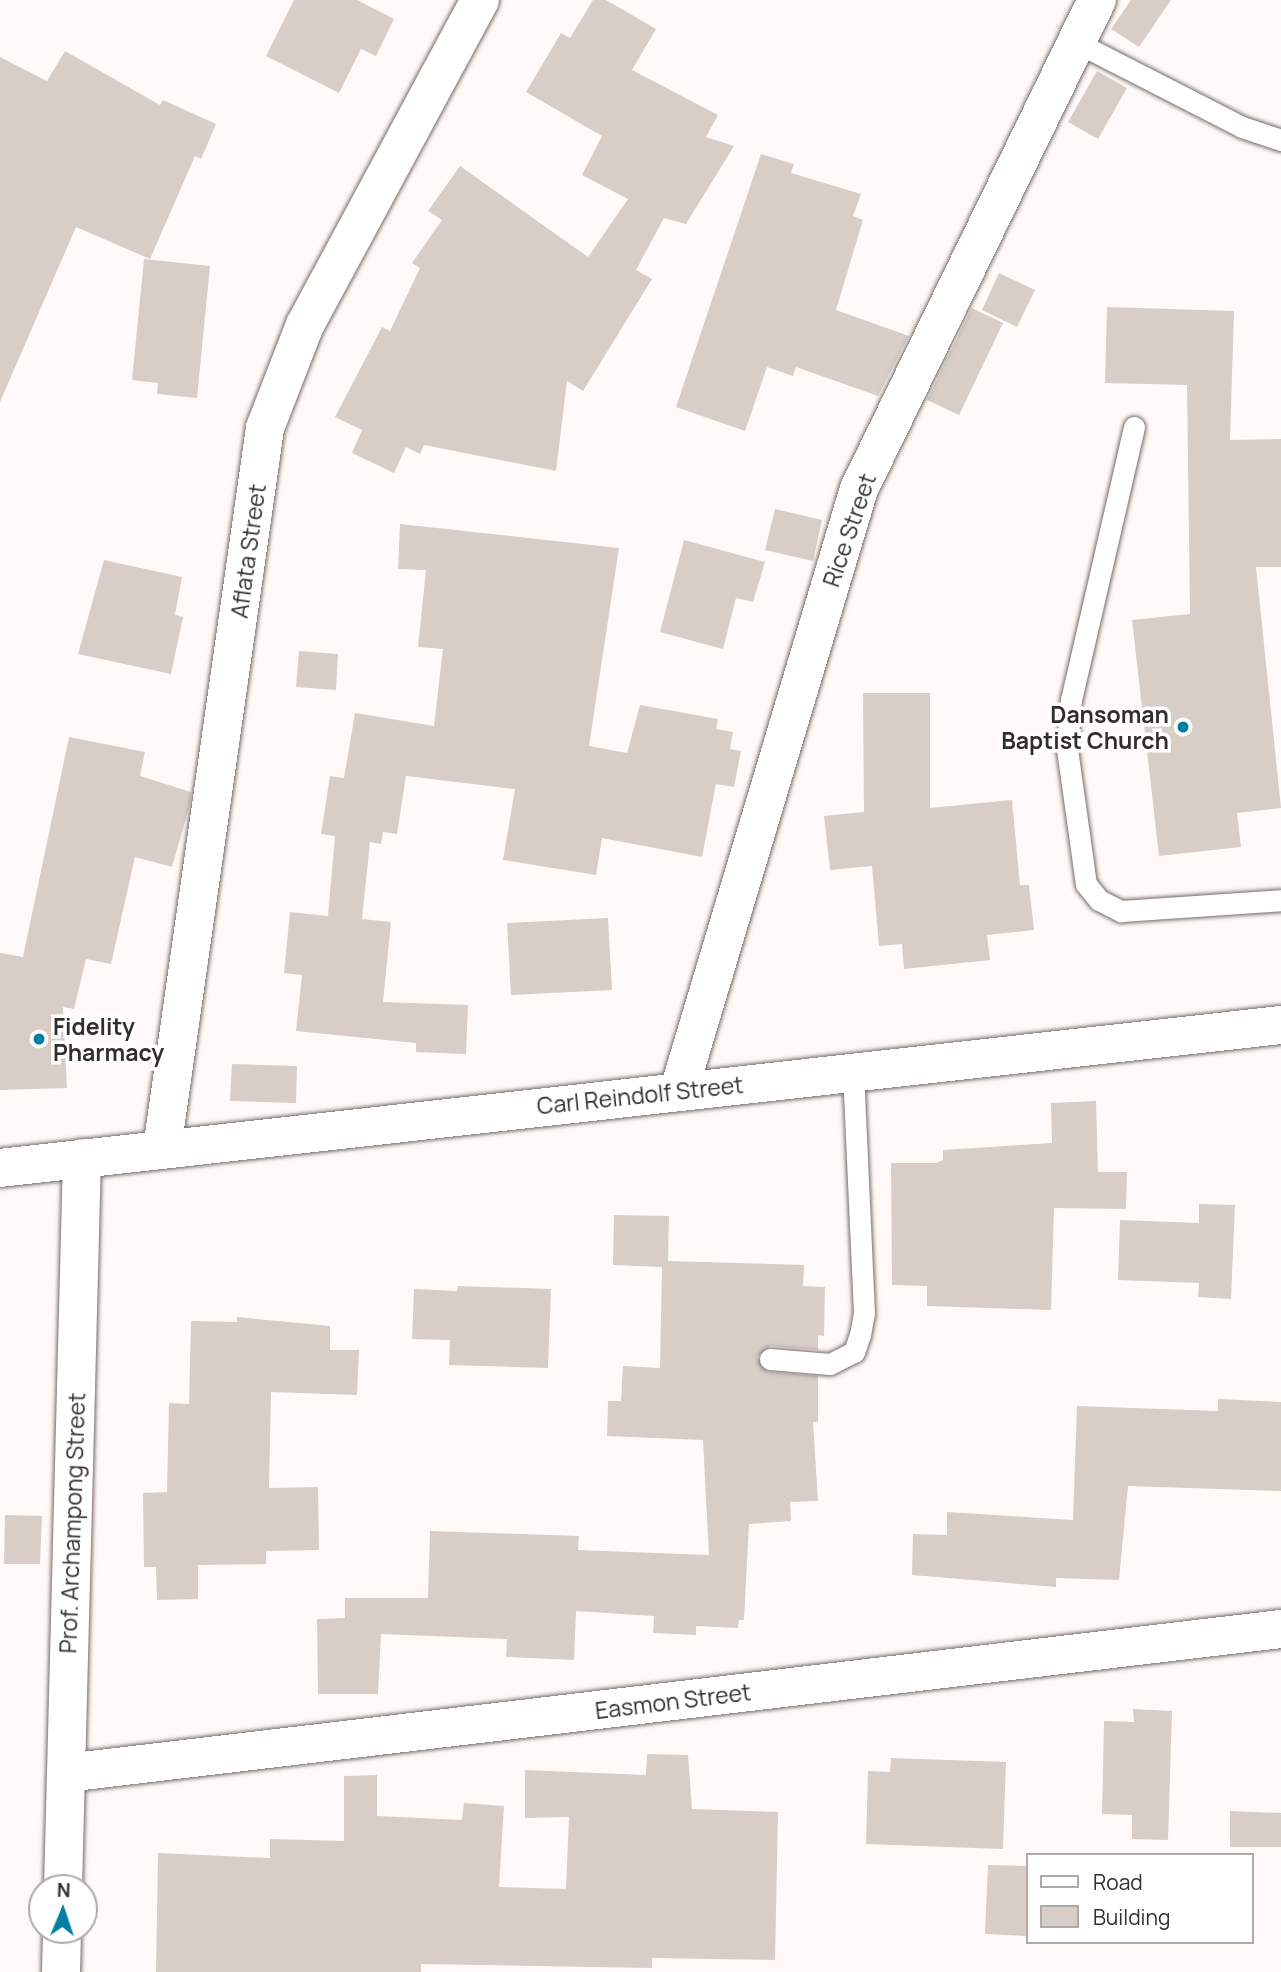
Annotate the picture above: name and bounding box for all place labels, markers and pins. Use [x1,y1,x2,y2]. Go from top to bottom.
place label: Dansoman Baptist Church [1001,700,1169,754]
marker: Dansoman Baptist Church [1175,719,1191,735]
place label: Fidelity Pharmacy [53,1012,164,1066]
marker: Fidelity Pharmacy [31,1031,47,1047]

